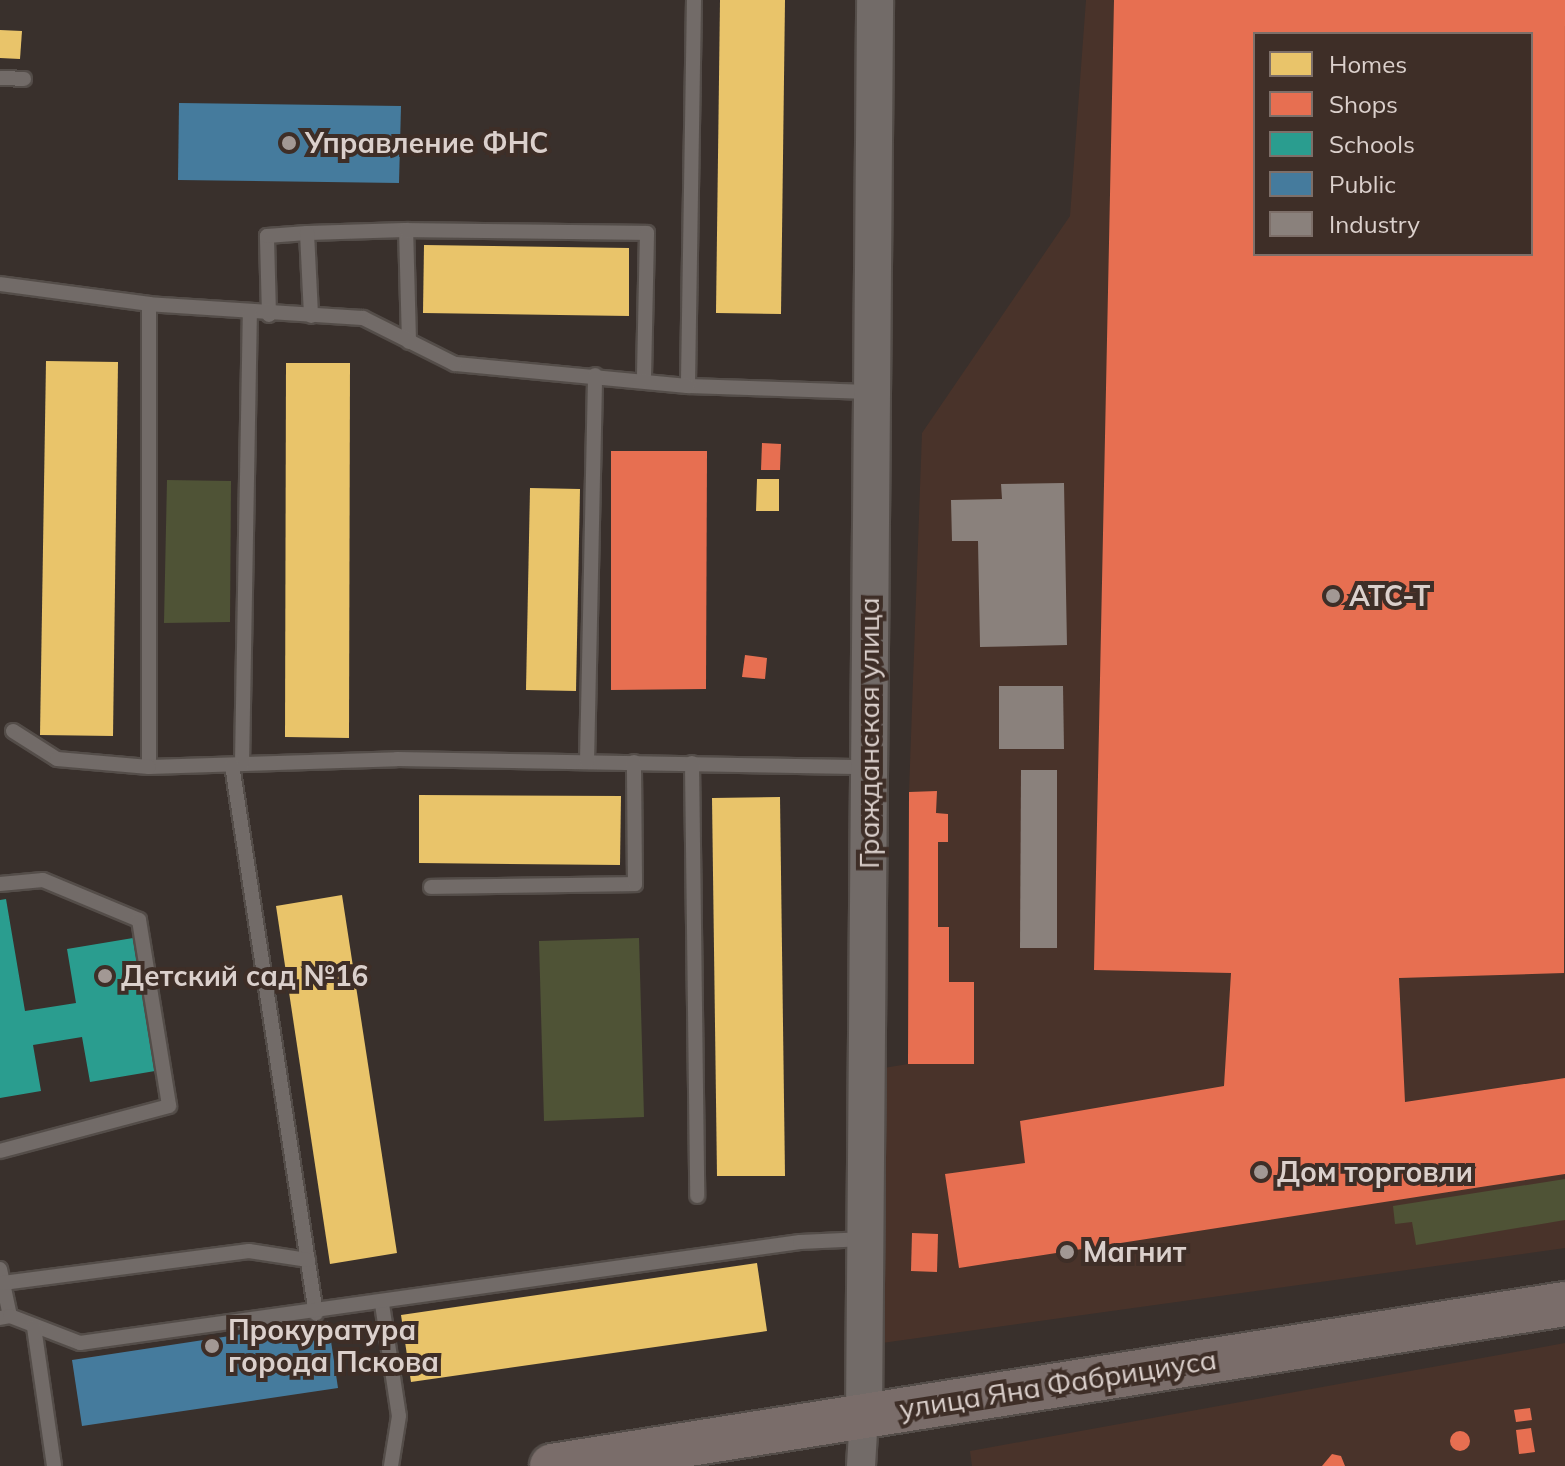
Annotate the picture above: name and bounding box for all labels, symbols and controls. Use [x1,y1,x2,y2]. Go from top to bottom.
legend [1253,32,1533,256]
text: Homes [1329,49,1407,79]
text: Shops [1329,89,1398,119]
place label: Управление ФНС [305,126,549,160]
text: Schools [1329,129,1415,159]
marker: Управление ФНС [280,134,298,152]
text: Public [1329,169,1396,199]
text: Industry [1329,209,1420,239]
place label: ATC-T [1349,579,1430,613]
marker: ATC-T [1324,587,1342,605]
street label: Гражданская улица [852,597,886,869]
place label: Детский сад №16 [121,959,368,993]
marker: Детский сад №16 [96,967,114,985]
place label: Дом торговли [1277,1155,1473,1189]
marker: Дом торговли [1252,1163,1270,1181]
place label: Магнит [1083,1235,1186,1269]
marker: Магнит [1058,1243,1076,1261]
place label: Прокуратура города Пскова [228,1313,439,1379]
marker: Прокуратура города Пскова [203,1337,221,1355]
street label: улица Яна Фабрициуса [897,1342,1219,1426]

